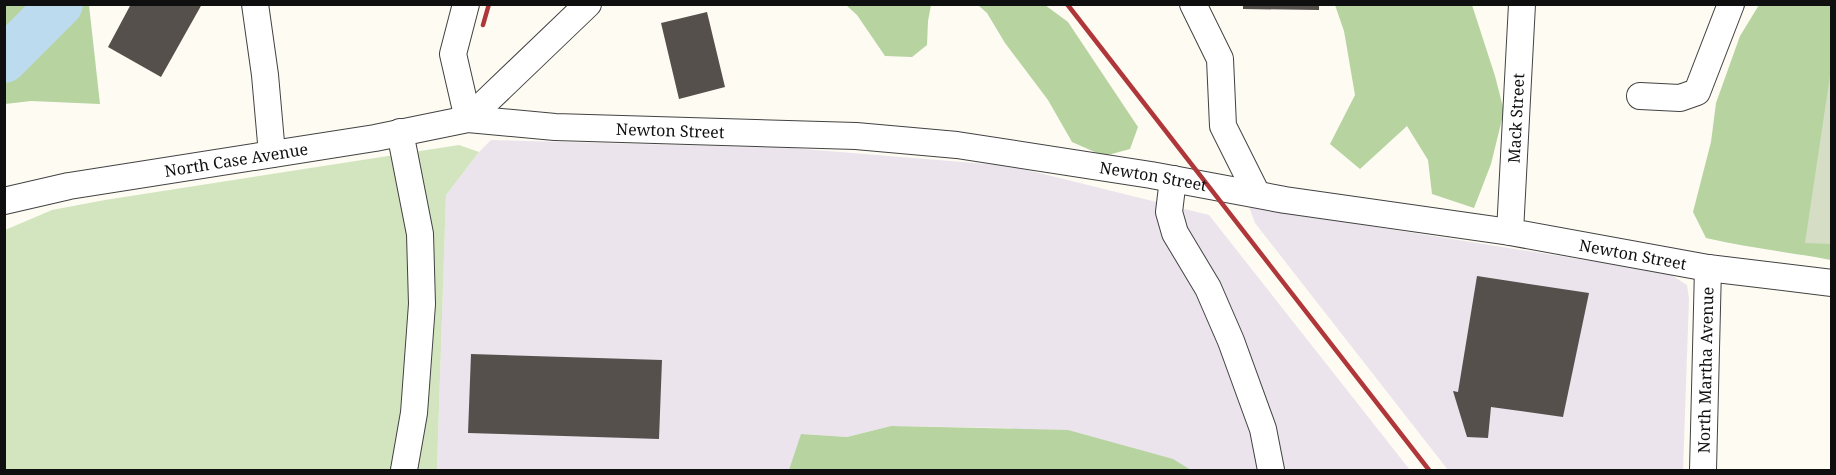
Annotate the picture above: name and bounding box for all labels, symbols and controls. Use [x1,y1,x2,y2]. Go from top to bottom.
street label: Mack Street [1503,72,1529,164]
street label: Newton Street [616,118,725,143]
street label: North Case Avenue [163,138,310,182]
street label: Newton Street [1098,156,1209,196]
street label: Newton Street [1577,234,1689,275]
street label: North Martha Avenue [1692,286,1719,454]

